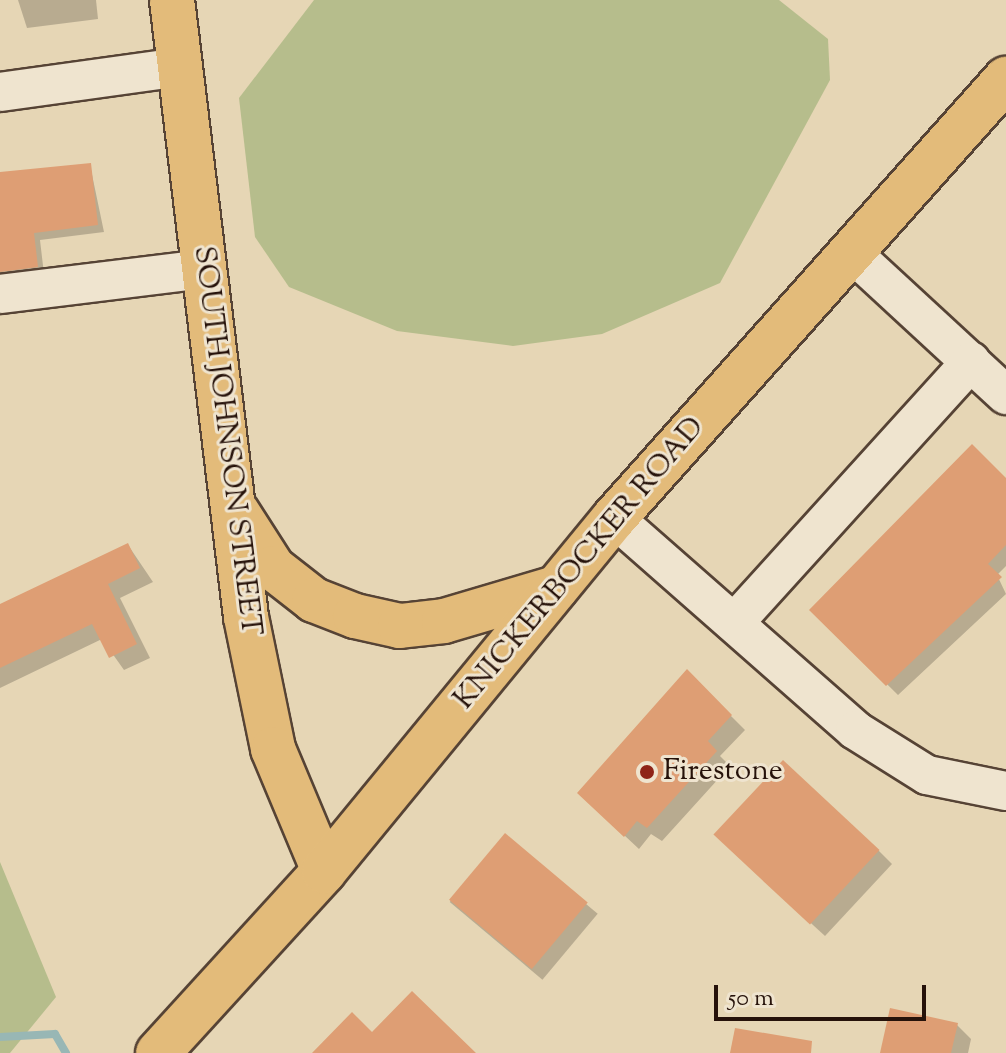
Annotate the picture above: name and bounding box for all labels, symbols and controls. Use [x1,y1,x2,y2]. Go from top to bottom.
street label: SOUTH JOHNSON STREET [184,244,268,638]
street label: KNICKERBOCKER ROAD [447,411,713,717]
place label: Firestone [663,754,783,790]
marker: Firestone [638,763,656,781]
scale bar [718,969,930,1019]
text: 50 m [728,982,774,1016]

